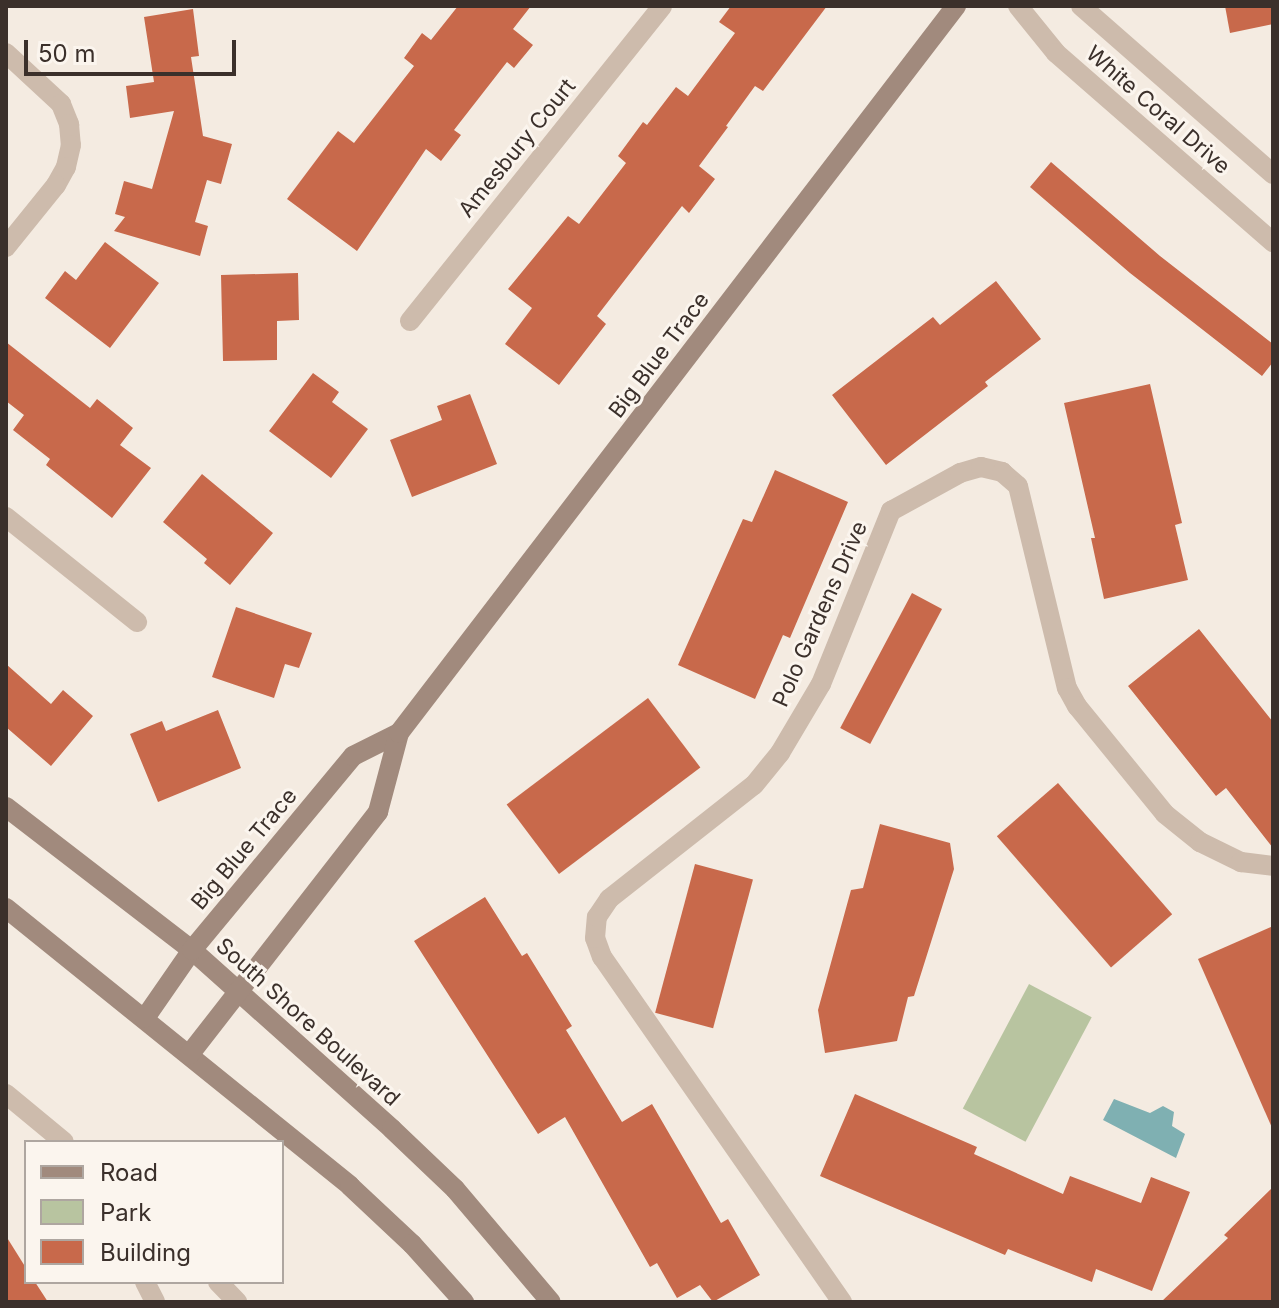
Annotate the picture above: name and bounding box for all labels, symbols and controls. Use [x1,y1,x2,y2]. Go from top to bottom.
scale bar [28,24,240,74]
text: 50 m [38,39,96,68]
street label: White Coral Drive [1081,40,1235,180]
street label: Amesbury Court [453,73,581,223]
street label: Big Blue Trace [603,287,715,423]
street label: Polo Gardens Drive [767,517,873,711]
street label: Big Blue Trace [186,783,302,915]
street label: South Shore Boulevard [211,932,405,1112]
legend [24,1140,284,1284]
text: Road [100,1158,158,1187]
text: Park [100,1198,151,1227]
text: Building [100,1238,191,1267]

